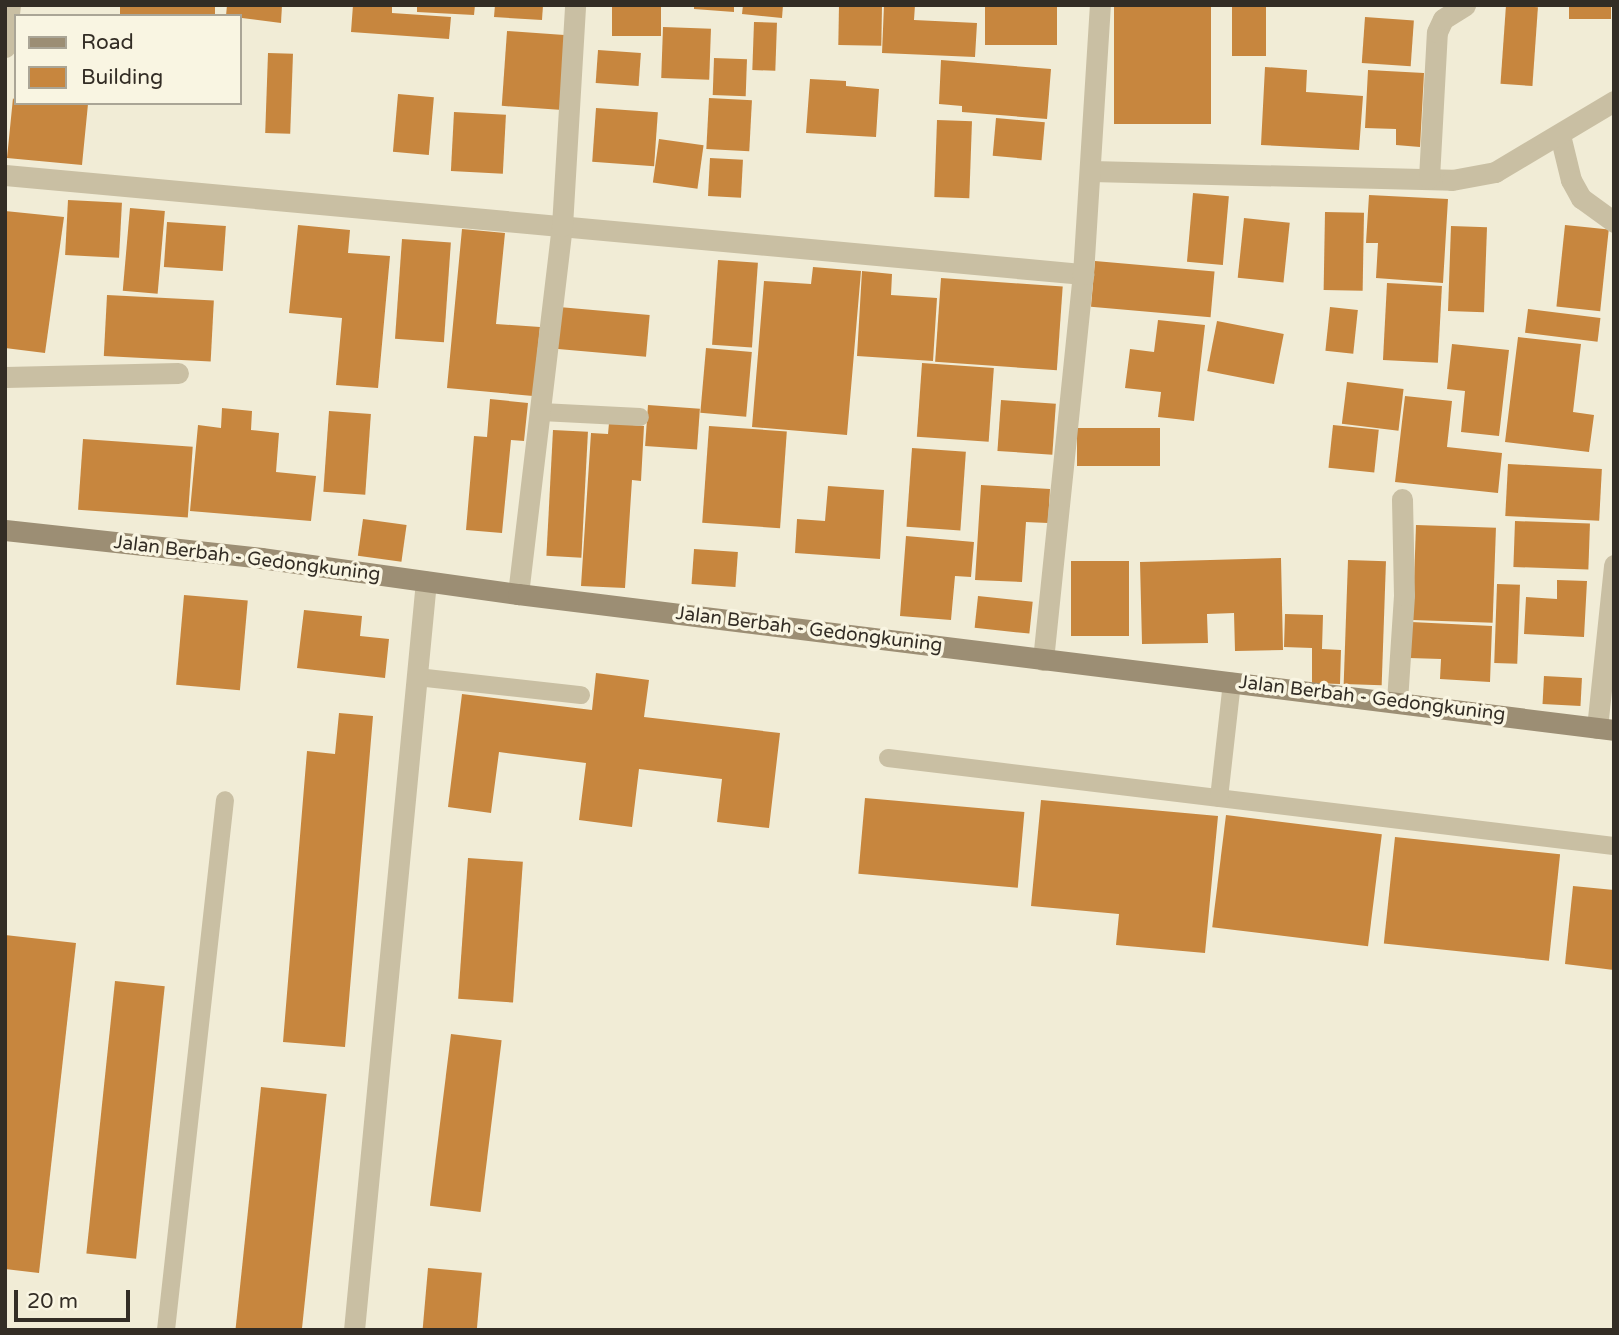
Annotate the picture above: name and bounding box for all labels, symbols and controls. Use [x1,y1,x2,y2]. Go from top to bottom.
legend [14,14,242,105]
text: Road [81,30,134,55]
text: Building [81,65,163,90]
street label: Jalan Berbah - Gedongkuning [112,531,382,587]
street label: Jalan Berbah - Gedongkuning [674,602,944,658]
street label: Jalan Berbah - Gedongkuning [1237,671,1507,727]
scale bar [18,1276,133,1320]
text: 20 m [27,1289,78,1314]

